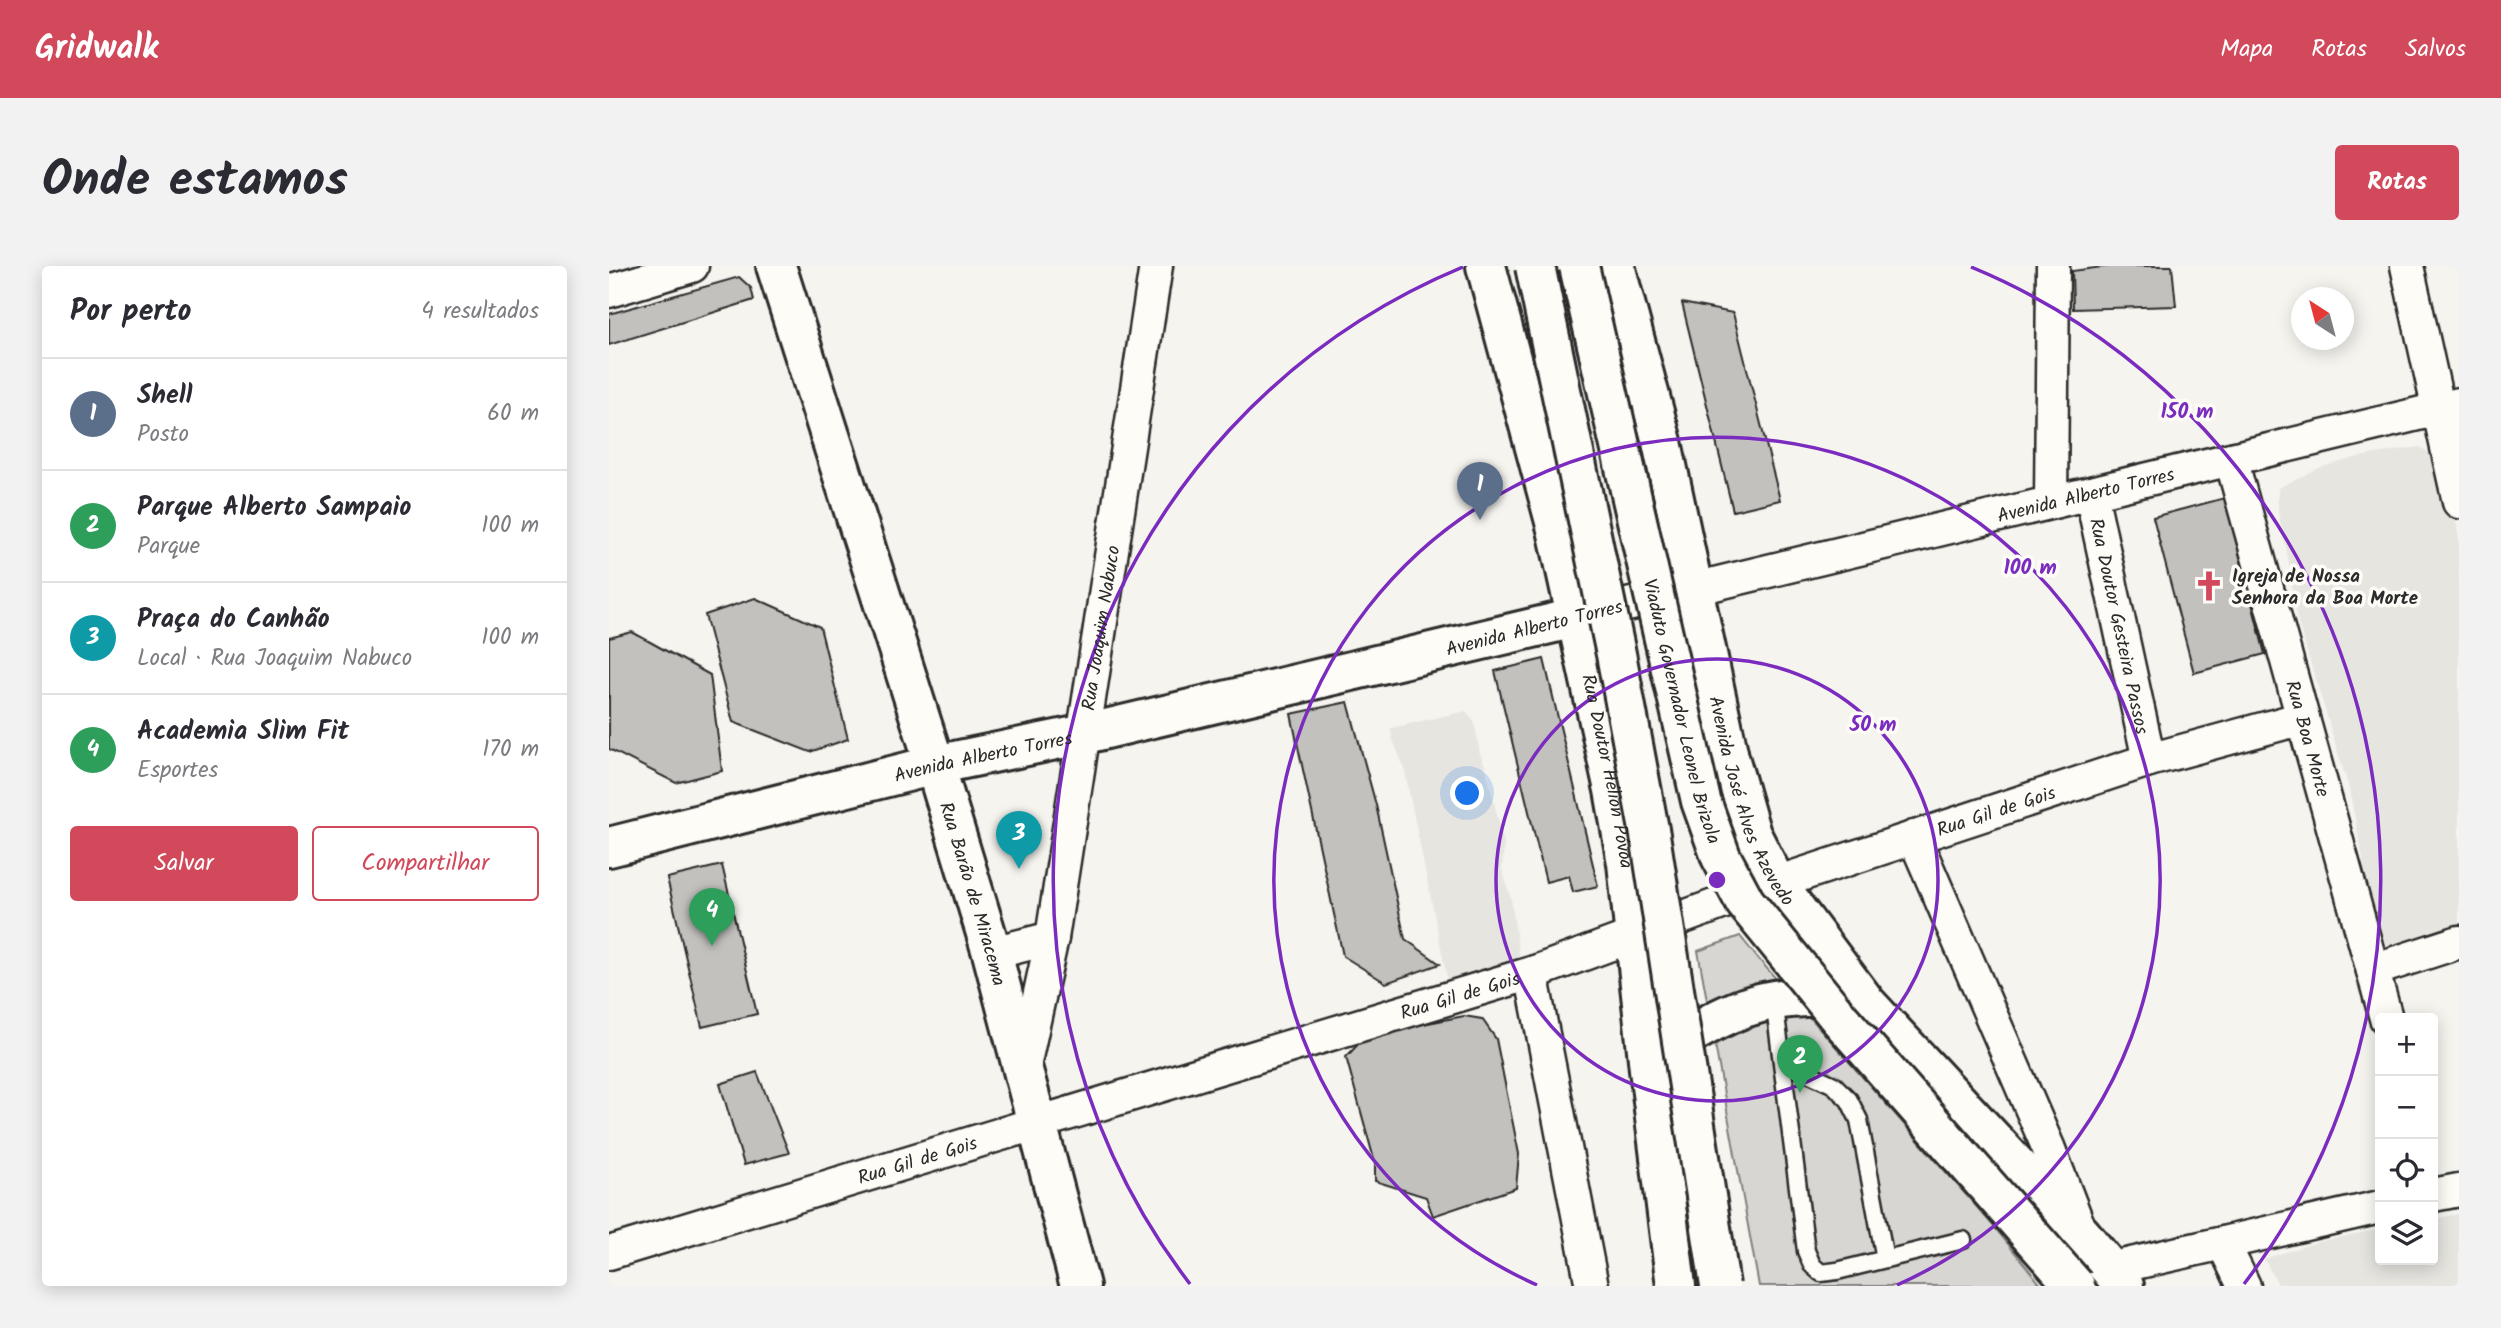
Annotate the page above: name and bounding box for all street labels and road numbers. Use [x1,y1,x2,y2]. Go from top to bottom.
street label: Avenida Alberto Torres [1994,460,2178,532]
street label: Rua Doutor Gesteira Passos [2080,515,2156,737]
street label: Rua Joaquim Nabuco [1074,543,1130,713]
street label: Viaduto Governador Leonel Brizola [1634,576,1728,848]
street label: Avenida Alberto Torres [1443,592,1626,665]
street label: Rua Doutor Hélion Póvoa [1572,671,1640,870]
street label: Rua Boa Morte [2276,677,2337,801]
street label: Avenida José Alves Azevedo [1699,693,1801,913]
street label: Avenida Alberto Torres [891,724,1075,792]
street label: Rua Gil de Gois [1933,779,2060,846]
street label: Rua Barão de Miracema [930,798,1013,989]
street label: Rua Gil de Gois [1397,964,1524,1029]
street label: Rua Gil de Gois [854,1129,981,1194]

